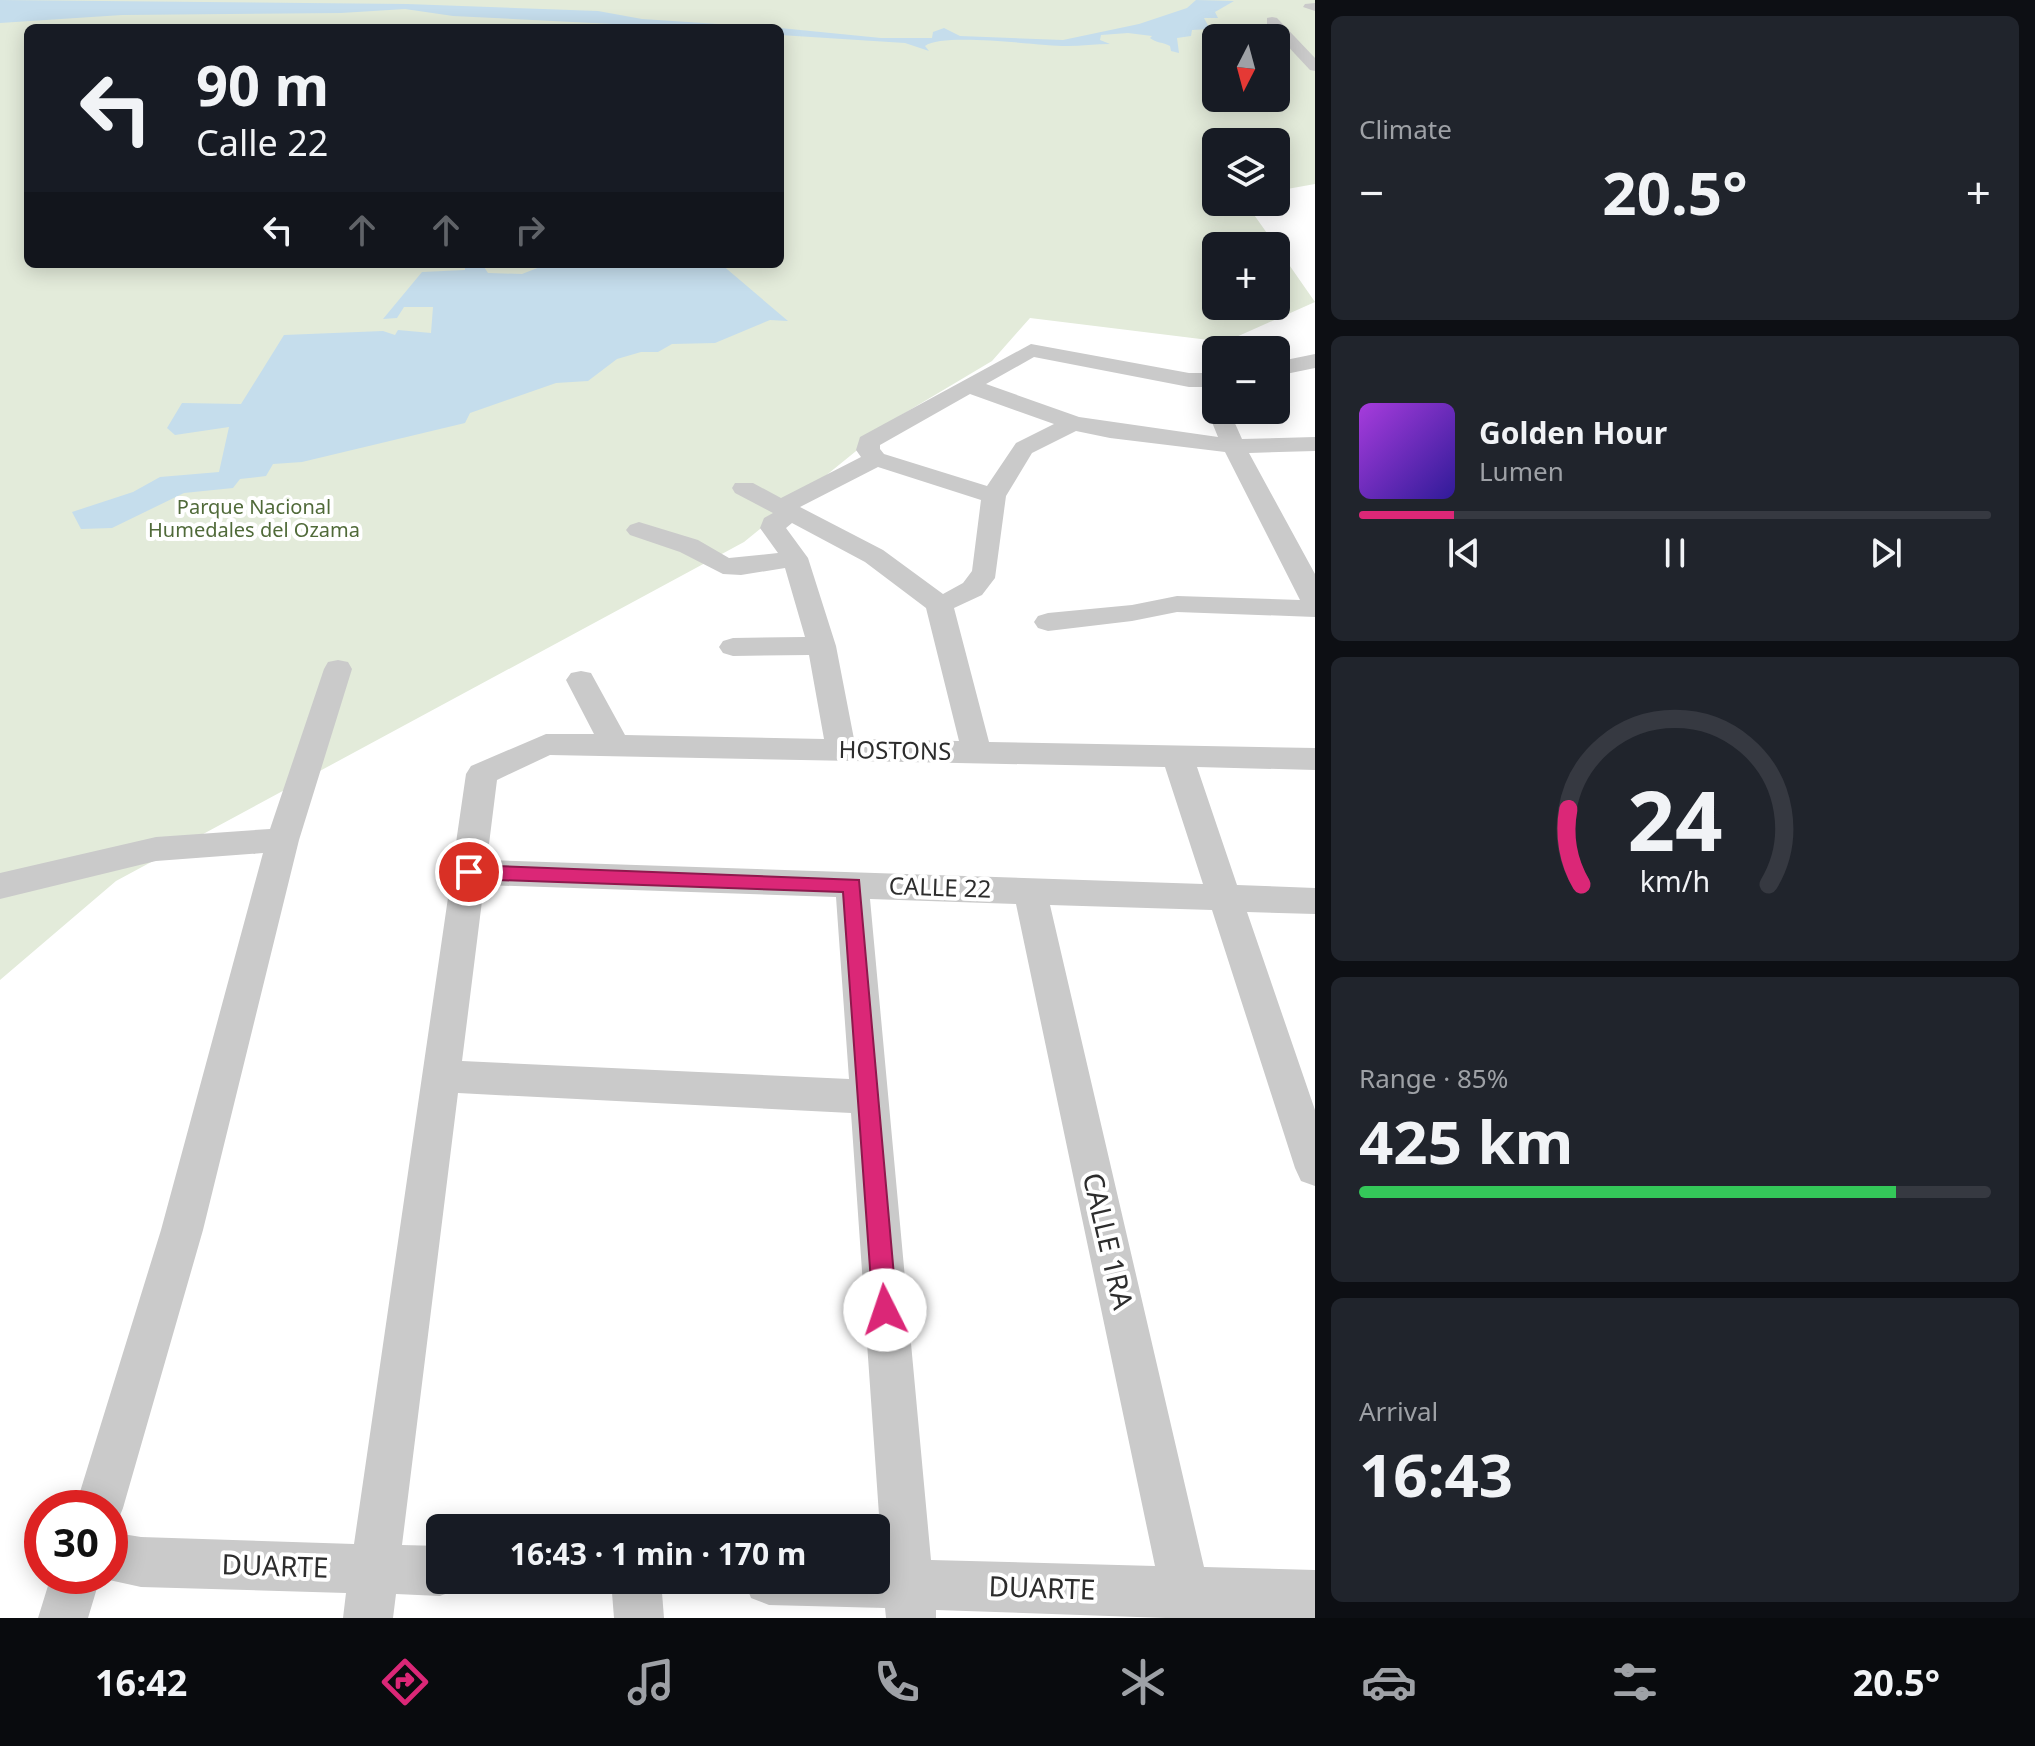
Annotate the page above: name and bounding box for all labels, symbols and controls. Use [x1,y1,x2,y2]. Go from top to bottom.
north arrow [1202,24,1290,112]
map controls [1202,24,1290,424]
text: 90 m [196,46,329,122]
icon: left [64,56,168,160]
text: Climate [1359,111,1452,147]
text: Calle 22 [196,118,328,167]
button: layers [1202,128,1290,216]
text: 20.5° [1602,151,1748,233]
text: − [1359,162,1384,222]
text: + [1966,162,1991,222]
icon: left [256,208,300,252]
icon: ahead [340,208,384,252]
icon: ahead [424,208,468,252]
icon: right [508,208,552,252]
button: + [1202,232,1290,320]
button: − [1202,336,1290,424]
text: Golden Hour [1479,412,1667,453]
text: Lumen [1479,453,1564,489]
park label: Parque Nacional Humedales del Ozama [148,493,360,543]
icon: previous [1442,531,1486,575]
icon: pause [1653,531,1697,575]
icon: next [1864,531,1908,575]
street label: HOSTONS [838,732,952,767]
text: 24 [1627,762,1723,875]
pin [435,838,503,906]
icon: arrive [447,850,491,894]
text: km/h [1640,861,1710,900]
street label: CALLE 22 [888,868,992,905]
text: Range · 85% [1359,1060,1508,1096]
text: 425 km [1359,1100,1573,1182]
street label: CALLE 1RA [1075,1169,1143,1313]
position arrow [843,1268,927,1352]
text: Arrival [1359,1393,1438,1429]
text: 16:43 [1359,1433,1513,1515]
speed limit sign: 30 [24,1490,128,1594]
text: 16:43 · 1 min · 170 m [510,1533,806,1574]
street label: DUARTE [221,1544,329,1586]
street label: DUARTE [988,1566,1096,1608]
icon: directions [377,1654,433,1710]
icon: music [623,1654,679,1710]
icon: phone [869,1654,925,1710]
icon: climate [1115,1654,1171,1710]
icon: car [1361,1654,1417,1710]
icon: filters [1607,1654,1663,1710]
text: 16:42 [95,1658,187,1707]
text: 20.5° [1853,1658,1940,1707]

